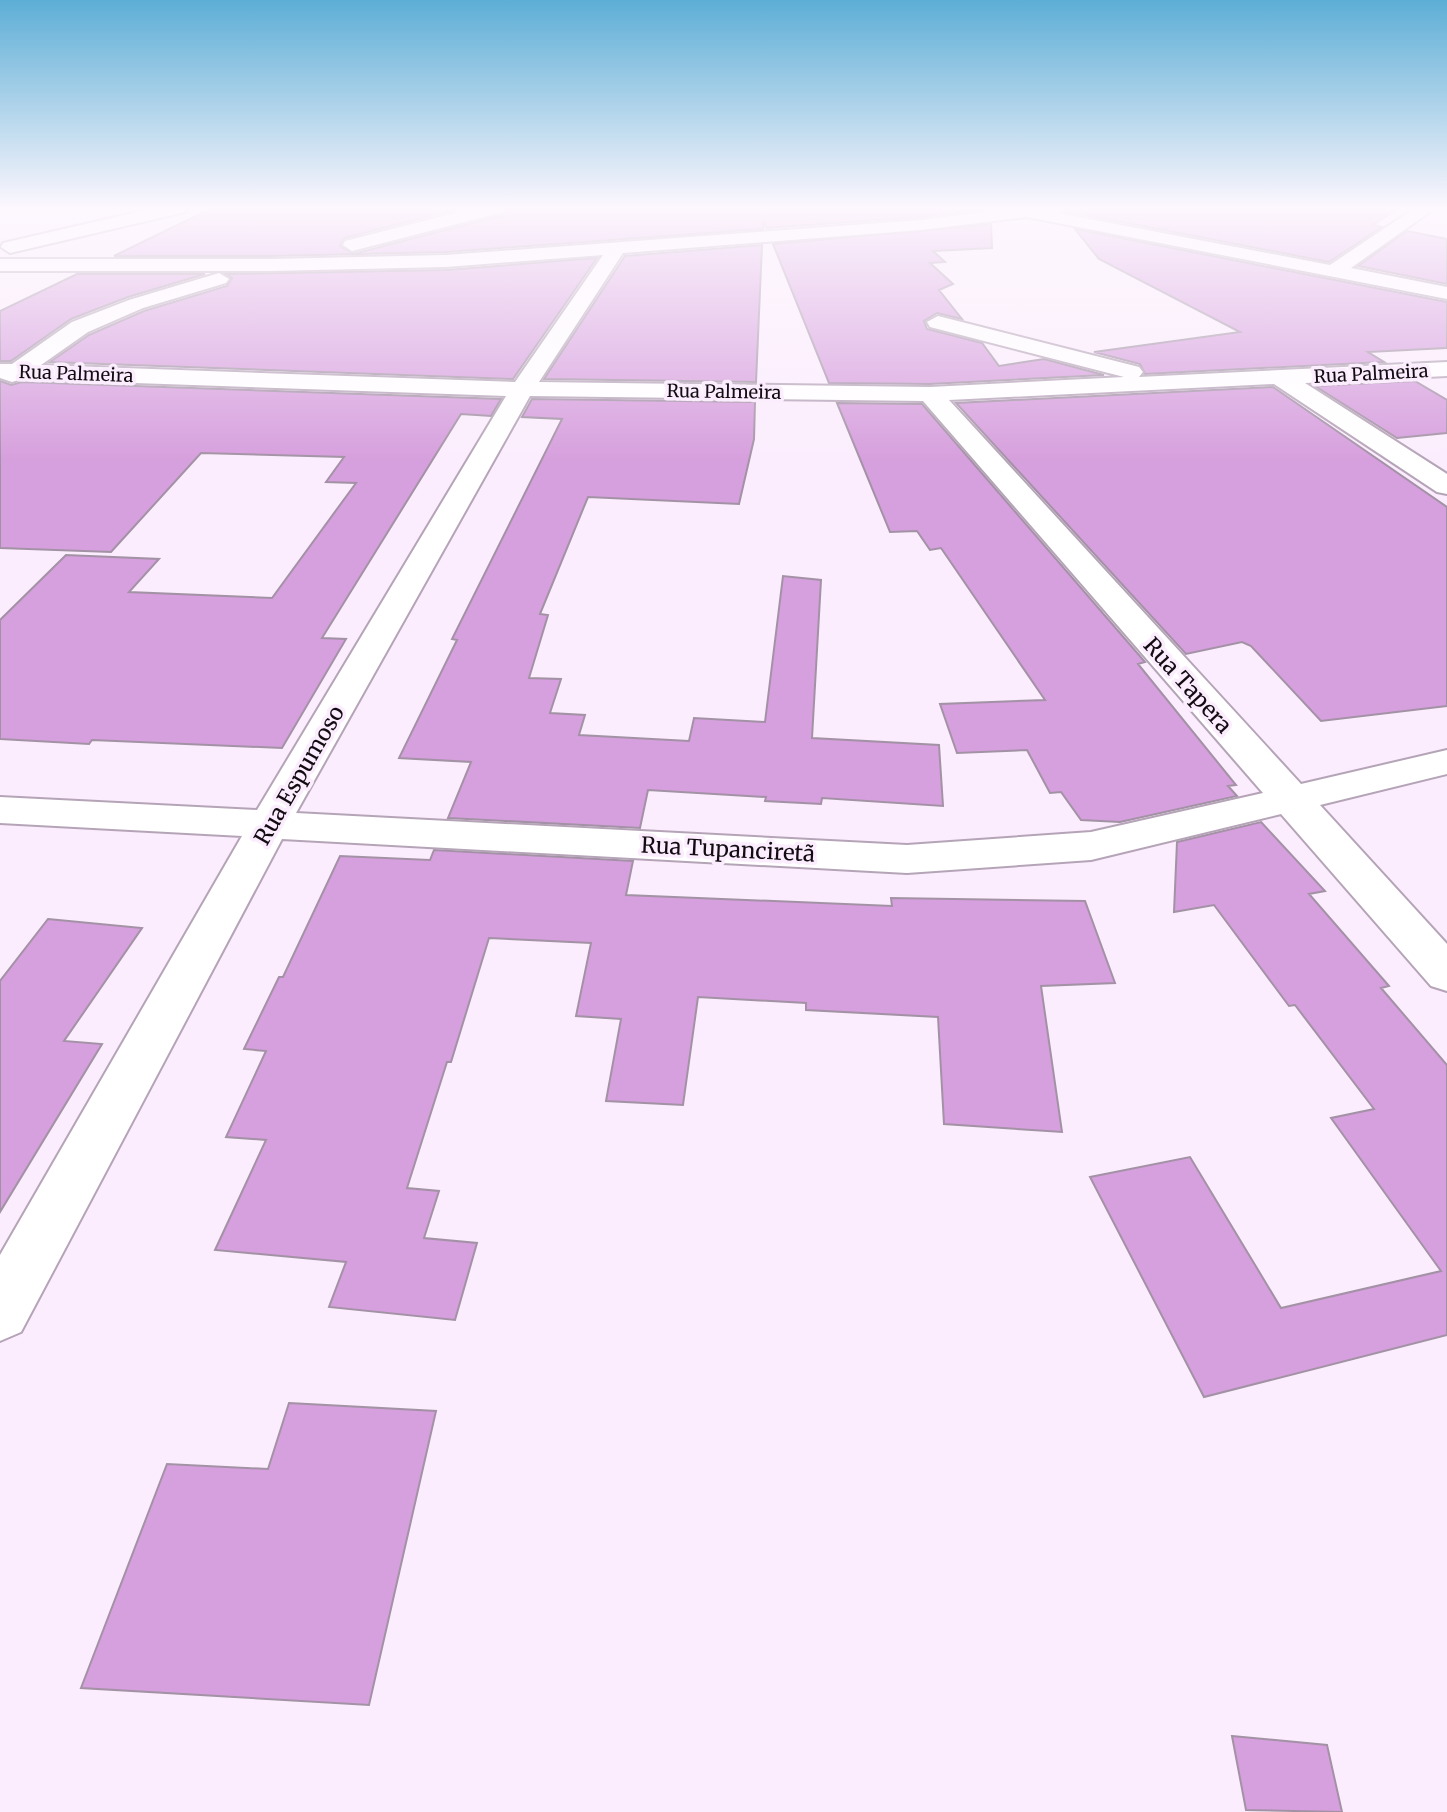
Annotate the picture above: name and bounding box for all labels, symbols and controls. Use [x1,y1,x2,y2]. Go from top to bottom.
street label: Rua Palmeira [1313,359,1429,388]
street label: Rua Palmeira [18,360,134,387]
street label: Rua Palmeira [666,379,782,404]
street label: Rua Tapera [1138,631,1238,739]
street label: Rua Espumoso [248,700,350,850]
street label: Rua Tupanciretã [640,830,816,868]

